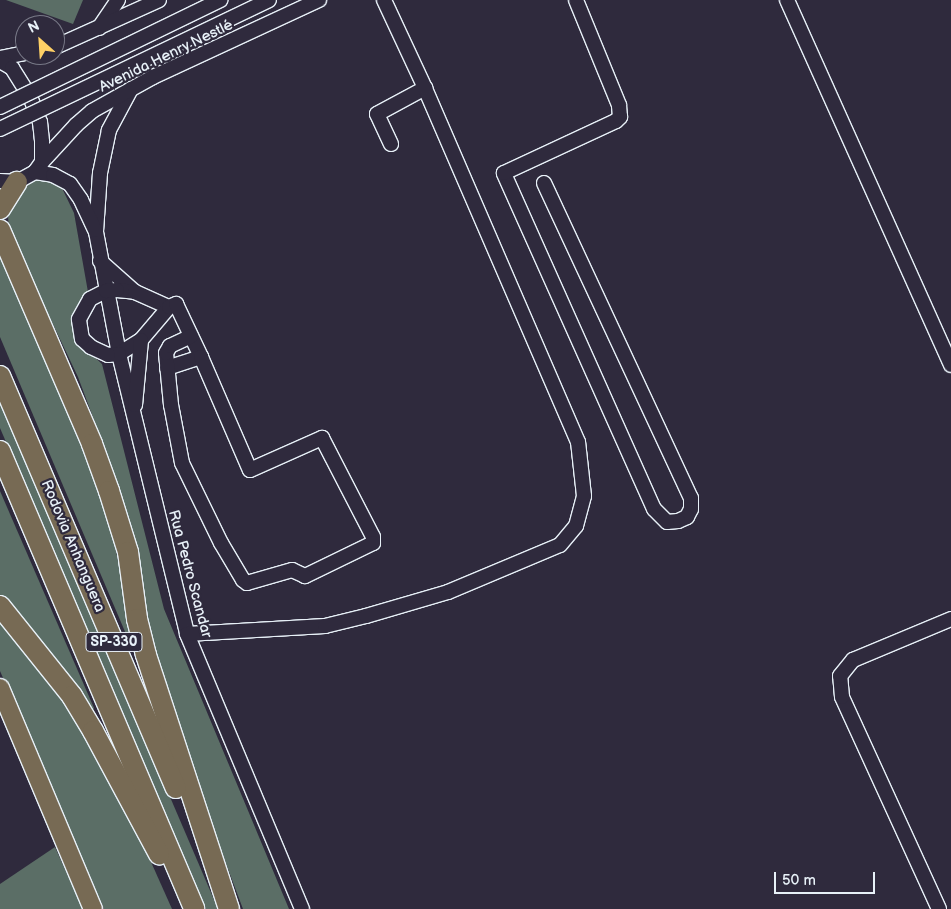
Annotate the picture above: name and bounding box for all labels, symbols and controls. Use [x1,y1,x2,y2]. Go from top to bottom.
north arrow [15,15,65,65]
street label: Avenida Henry Nestlé [96,16,236,96]
text: N [25,17,42,37]
street label: Rodovia Anhanguera [37,477,109,615]
street label: Rua Pedro Scandar [164,508,216,640]
road number: SP-330 [85,630,143,654]
scale bar [776,862,877,894]
text: 50 m [782,871,816,890]

